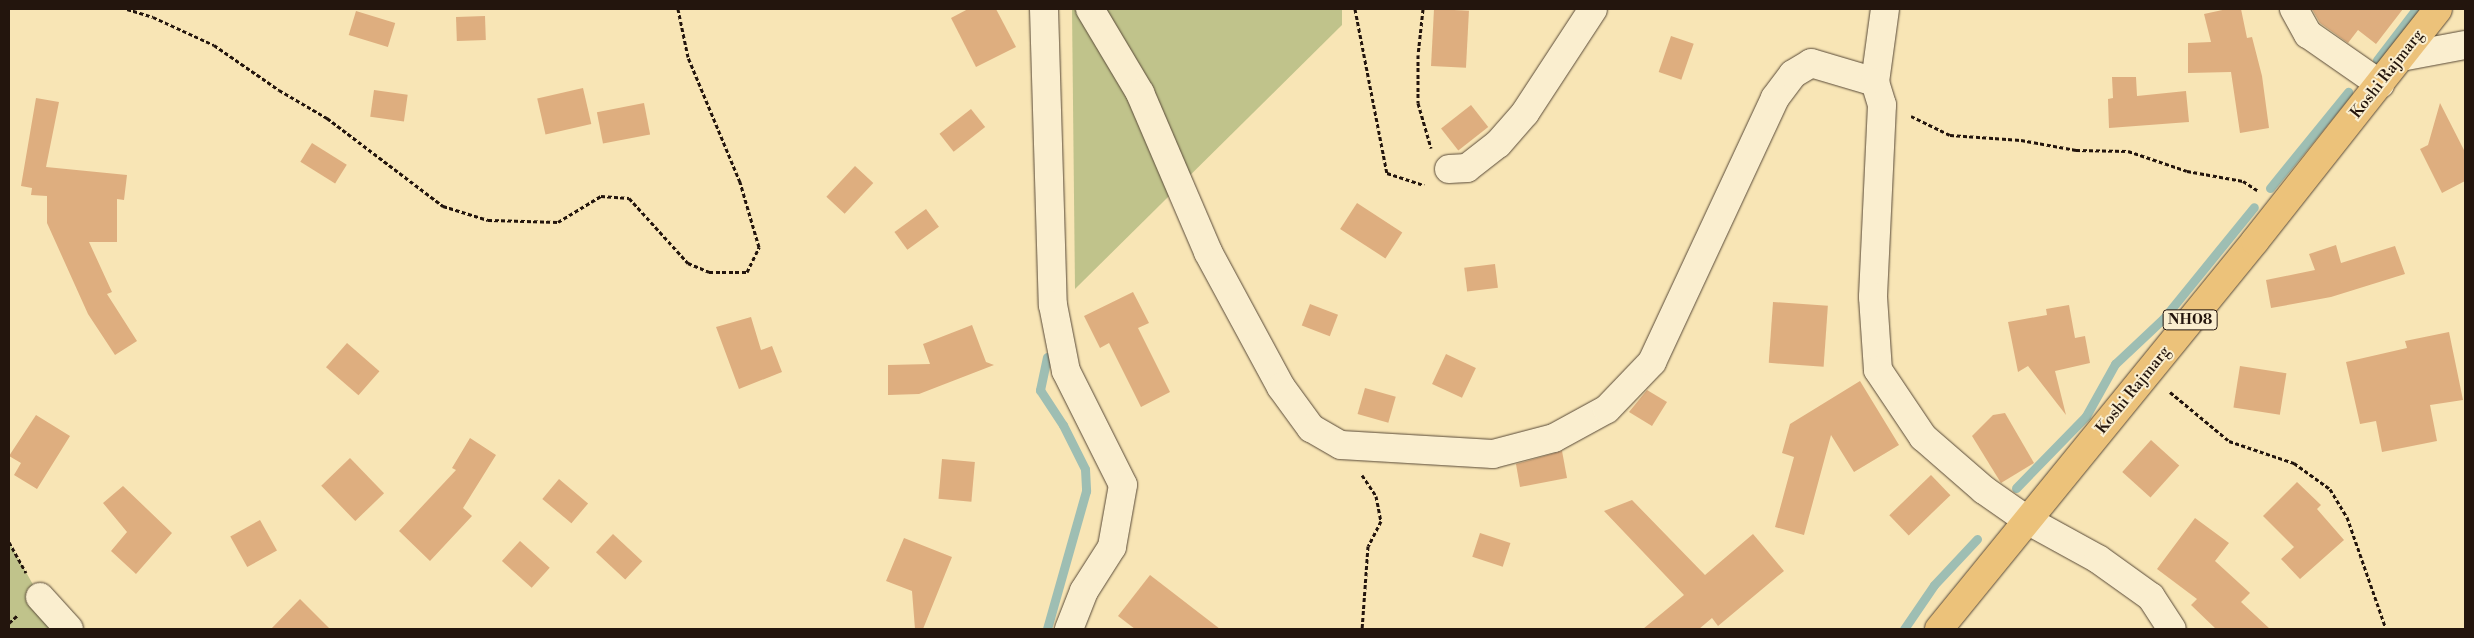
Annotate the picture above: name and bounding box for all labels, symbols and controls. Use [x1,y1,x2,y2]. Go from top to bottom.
street label: Koshi Rajmarg [2346,26,2428,122]
road number: NH08 [2162,308,2218,332]
street label: Koshi Rajmarg [2092,342,2174,438]

